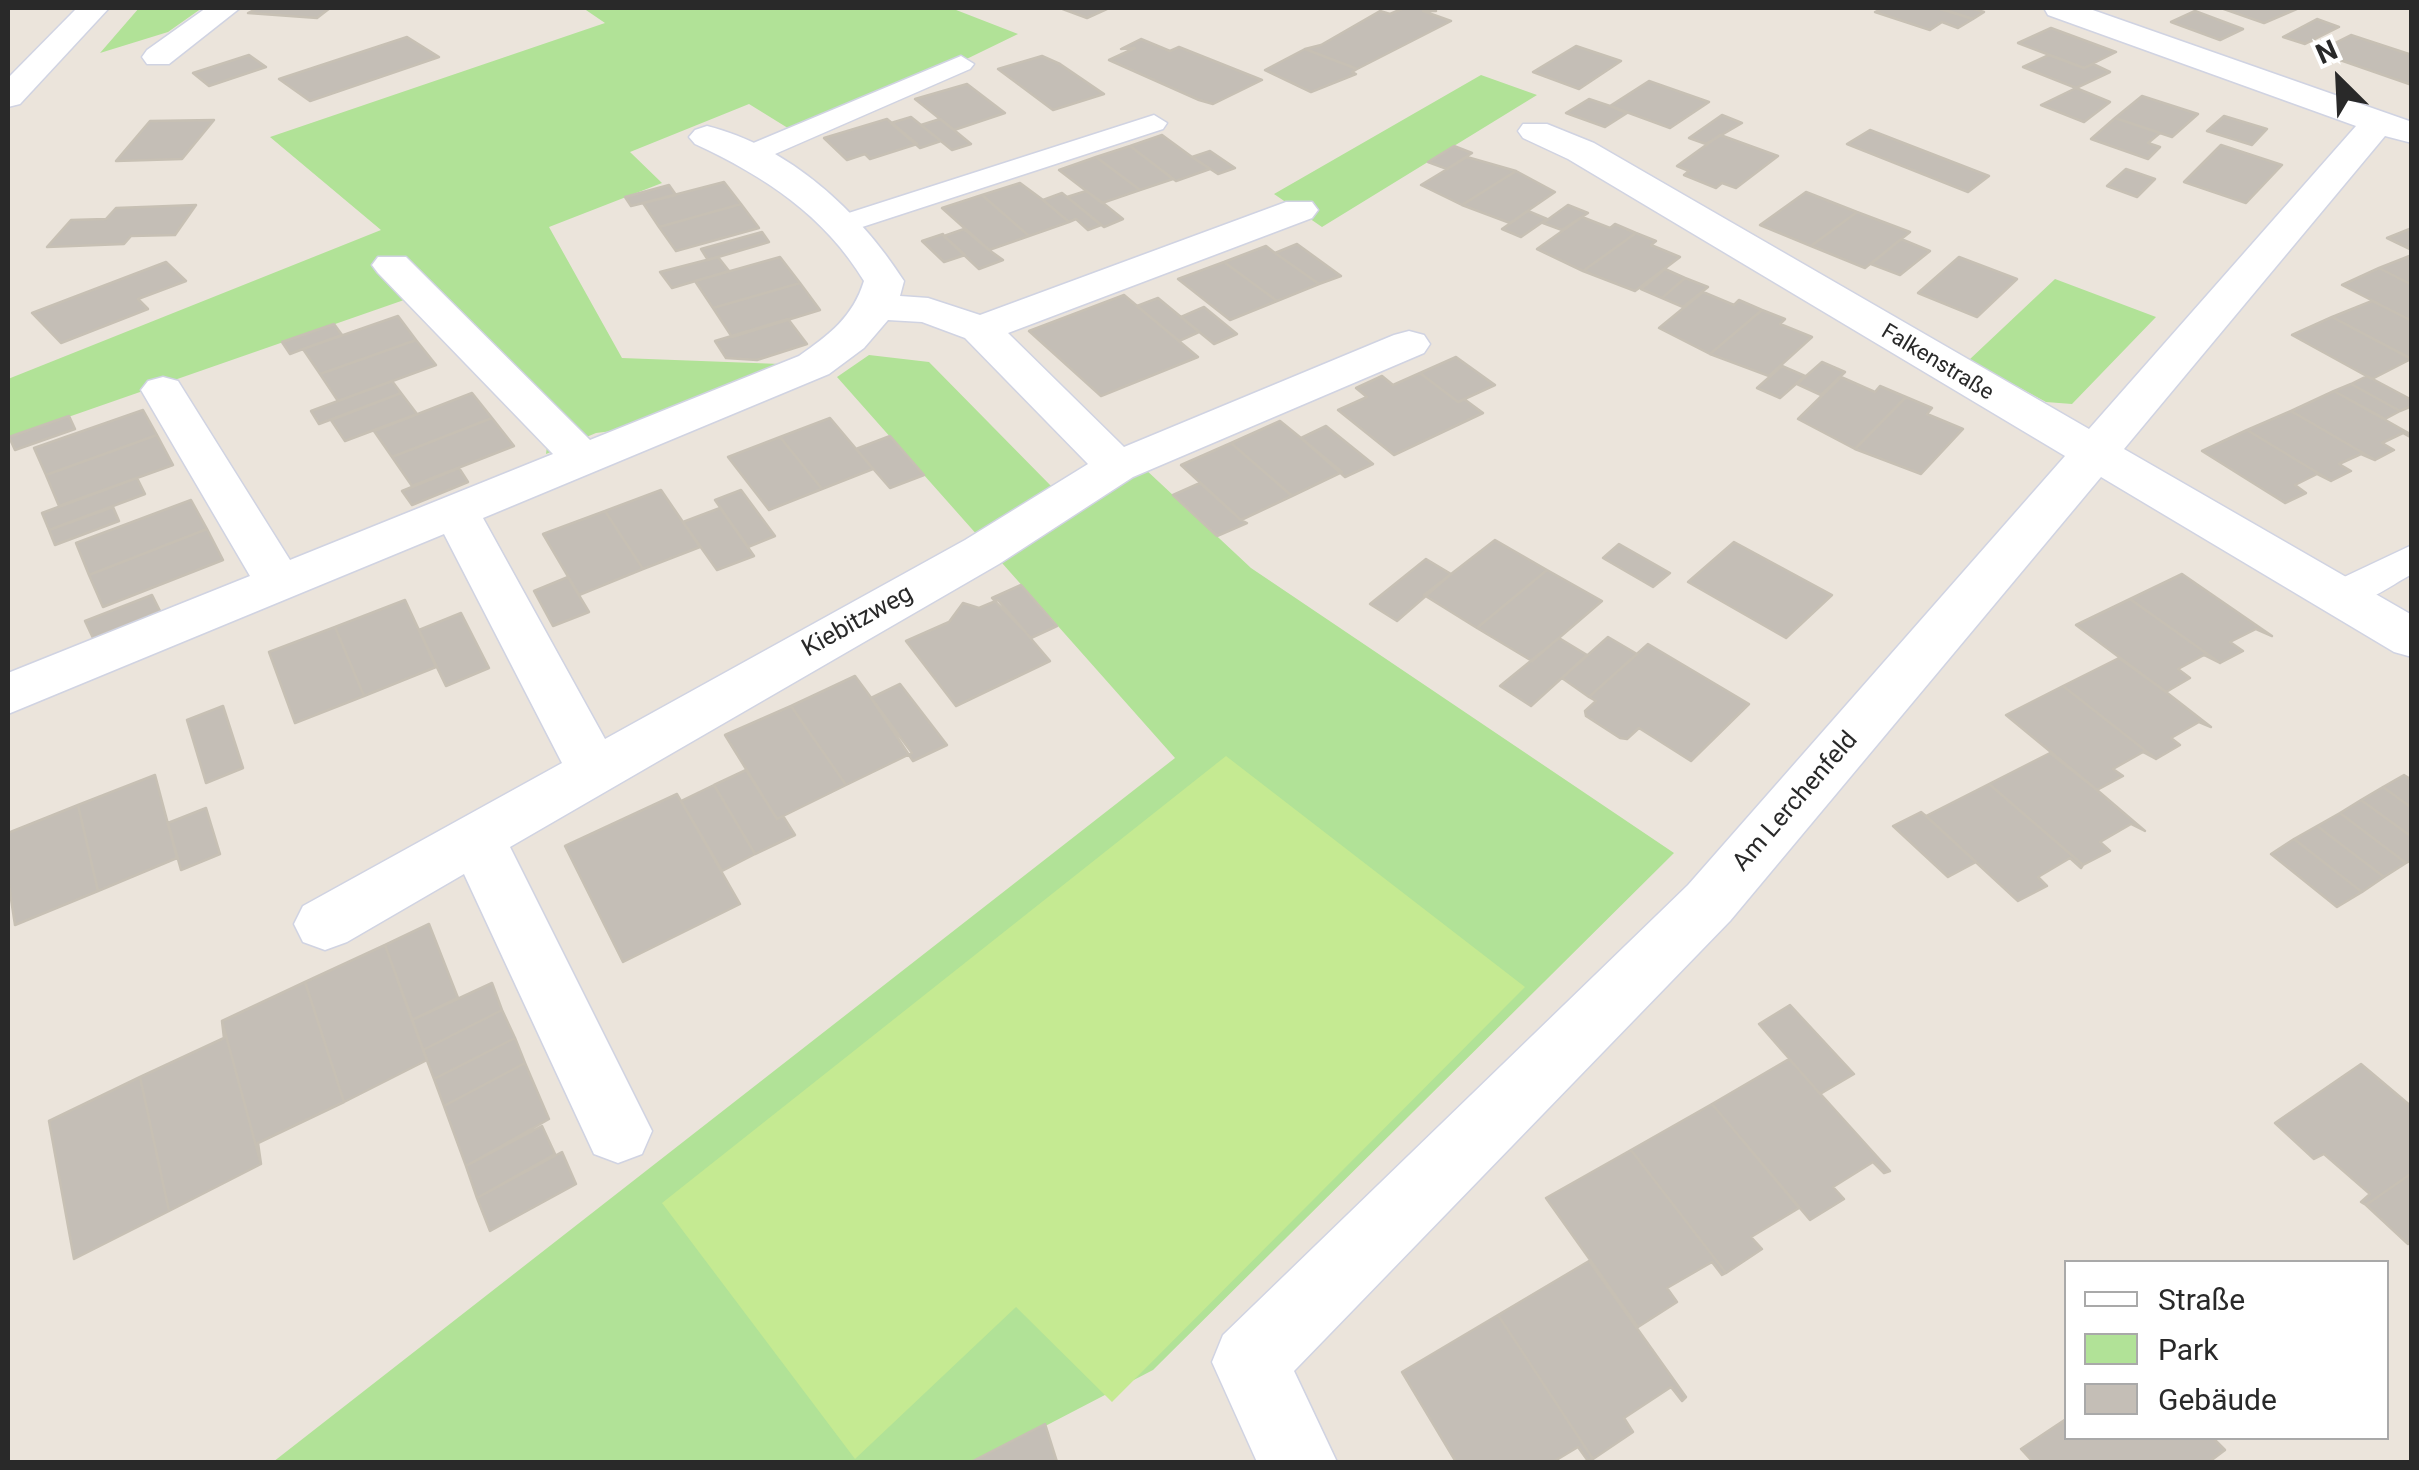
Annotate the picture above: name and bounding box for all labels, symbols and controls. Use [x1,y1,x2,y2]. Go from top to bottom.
north arrow [2289,30,2389,130]
text: N [2311,33,2342,71]
street label: Falkenstraße [1876,319,1998,407]
street label: Kiebitzweg [797,579,919,665]
street label: Am Lerchenfeld [1727,726,1865,878]
legend [2064,1260,2389,1440]
text: Straße [2158,1282,2245,1317]
text: Park [2158,1332,2218,1367]
text: Gebäude [2158,1382,2277,1417]

